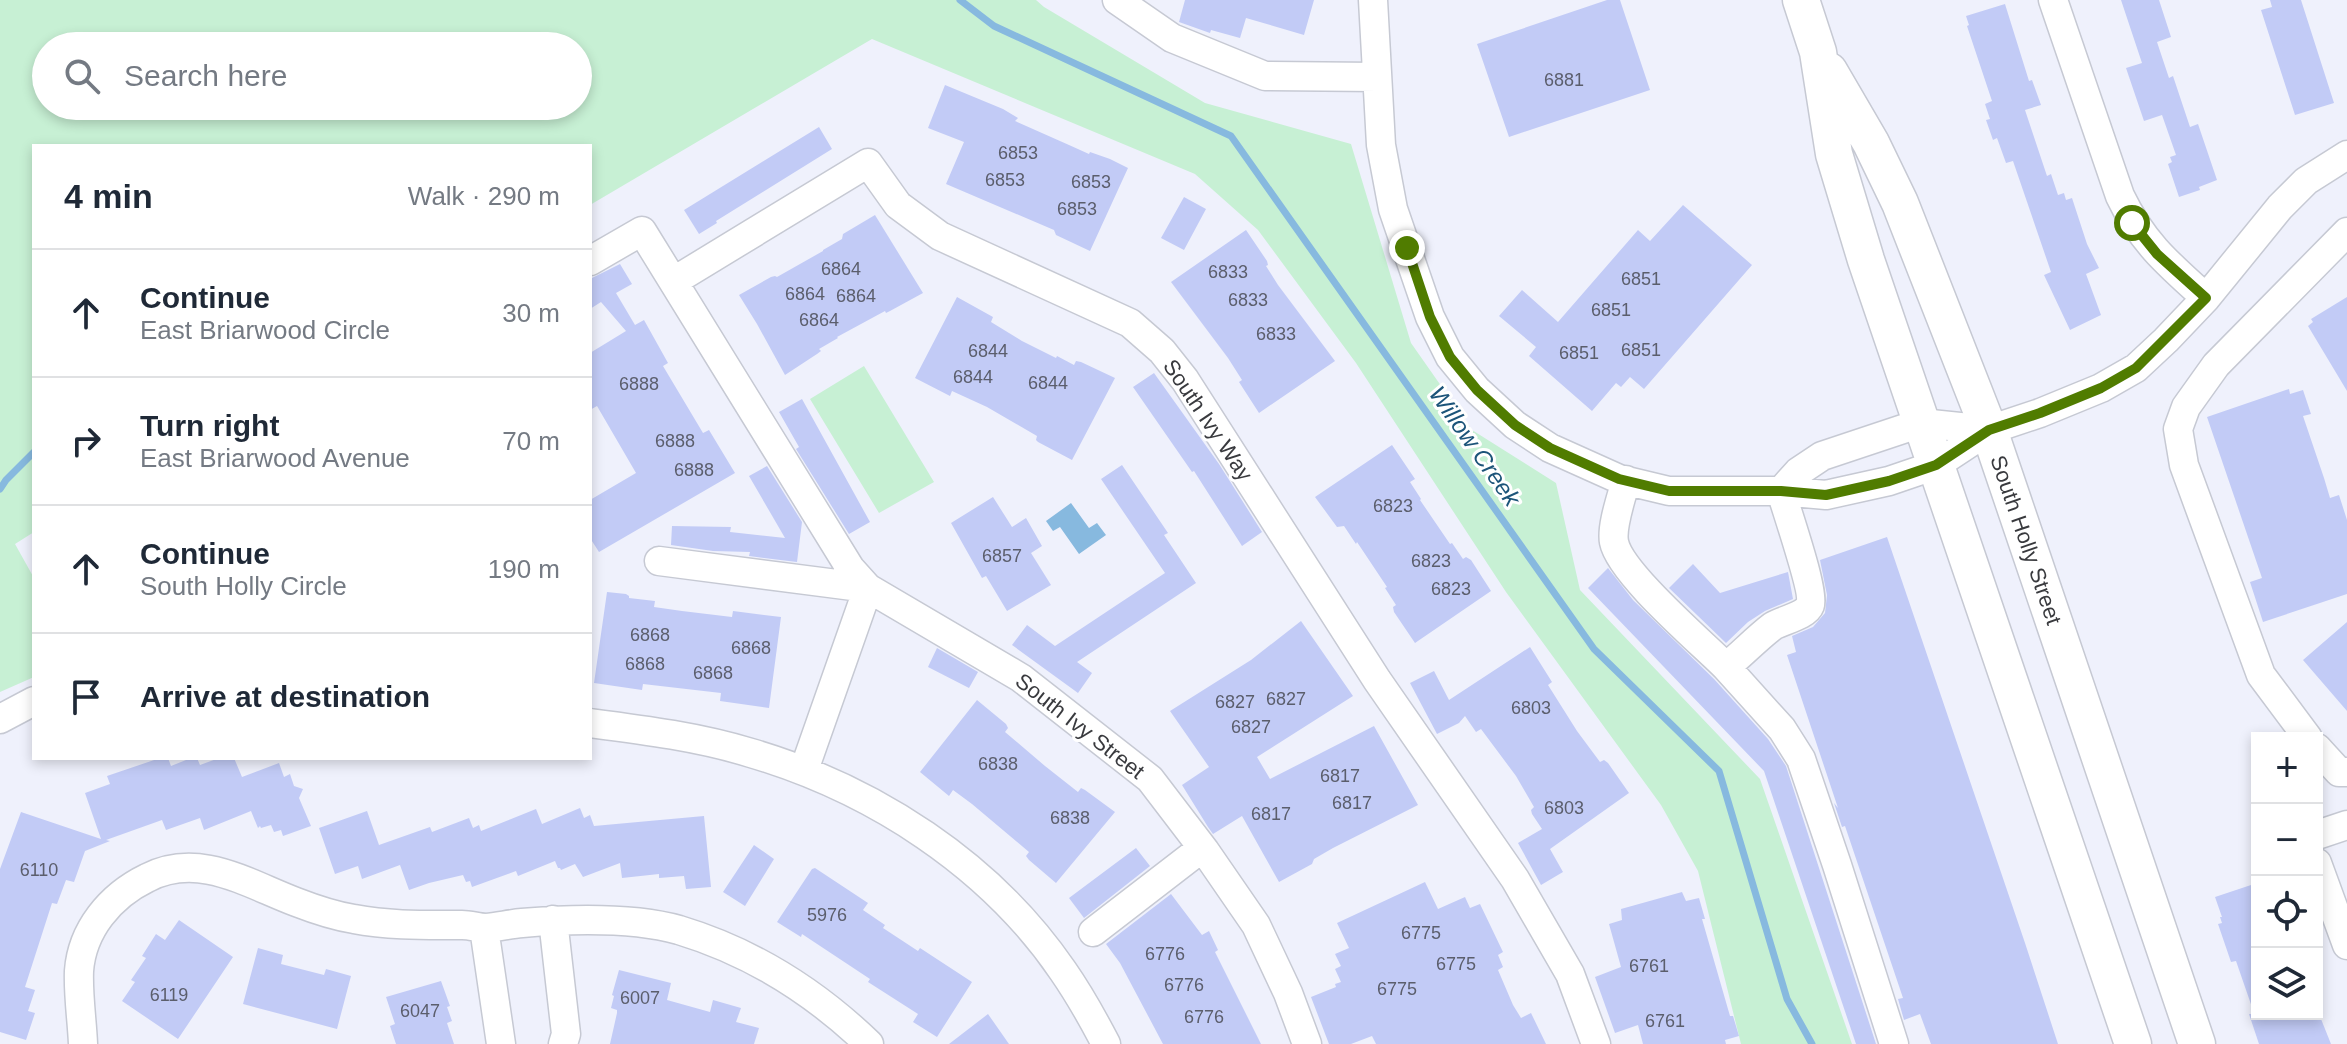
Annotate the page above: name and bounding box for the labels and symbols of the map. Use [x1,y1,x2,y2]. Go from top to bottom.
house number: 6881 [1544,70,1584,90]
house number: 6853 [998,143,1038,163]
house number: 6853 [985,170,1025,190]
house number: 6853 [1071,172,1111,192]
house number: 6853 [1057,199,1097,219]
route start [2114,205,2150,241]
route end [1389,230,1425,266]
house number: 6864 [821,259,861,279]
house number: 6833 [1208,262,1248,282]
house number: 6851 [1621,269,1661,289]
house number: 6864 [785,284,825,304]
house number: 6864 [836,286,876,306]
house number: 6833 [1228,290,1268,310]
house number: 6851 [1591,300,1631,320]
house number: 6864 [799,310,839,330]
house number: 6833 [1256,324,1296,344]
house number: 6851 [1621,340,1661,360]
house number: 6844 [968,341,1008,361]
house number: 6851 [1559,343,1599,363]
street label: South Ivy Way [1158,355,1258,485]
house number: 6844 [953,367,993,387]
house number: 6844 [1028,373,1068,393]
house number: 6888 [619,374,659,394]
water label: Willow Creek [1424,381,1527,513]
house number: 6888 [655,431,695,451]
street label: South Holly Street [1985,452,2067,628]
house number: 6888 [674,460,714,480]
house number: 6823 [1373,496,1413,516]
house number: 6857 [982,546,1022,566]
house number: 6823 [1411,551,1451,571]
house number: 6823 [1431,579,1471,599]
house number: 6868 [630,625,670,645]
house number: 6868 [731,638,771,658]
house number: 6868 [625,654,665,674]
house number: 6868 [693,663,733,683]
street label: South Ivy Street [1011,668,1149,784]
house number: 6827 [1266,689,1306,709]
house number: 6827 [1215,692,1255,712]
house number: 6803 [1511,698,1551,718]
house number: 6827 [1231,717,1271,737]
house number: 6838 [978,754,1018,774]
house number: 6817 [1320,766,1360,786]
house number: 6817 [1332,793,1372,813]
house number: 6803 [1544,798,1584,818]
house number: 6817 [1251,804,1291,824]
house number: 6838 [1050,808,1090,828]
house number: 6110 [20,860,58,880]
house number: 5976 [807,905,847,925]
house number: 6775 [1401,923,1441,943]
house number: 6776 [1145,944,1185,964]
house number: 6775 [1436,954,1476,974]
house number: 6761 [1629,956,1669,976]
house number: 6776 [1164,975,1204,995]
house number: 6775 [1377,979,1417,999]
house number: 6119 [150,985,188,1005]
house number: 6007 [620,988,660,1008]
house number: 6047 [400,1001,440,1021]
house number: 6776 [1184,1007,1224,1027]
house number: 6761 [1645,1011,1685,1031]

